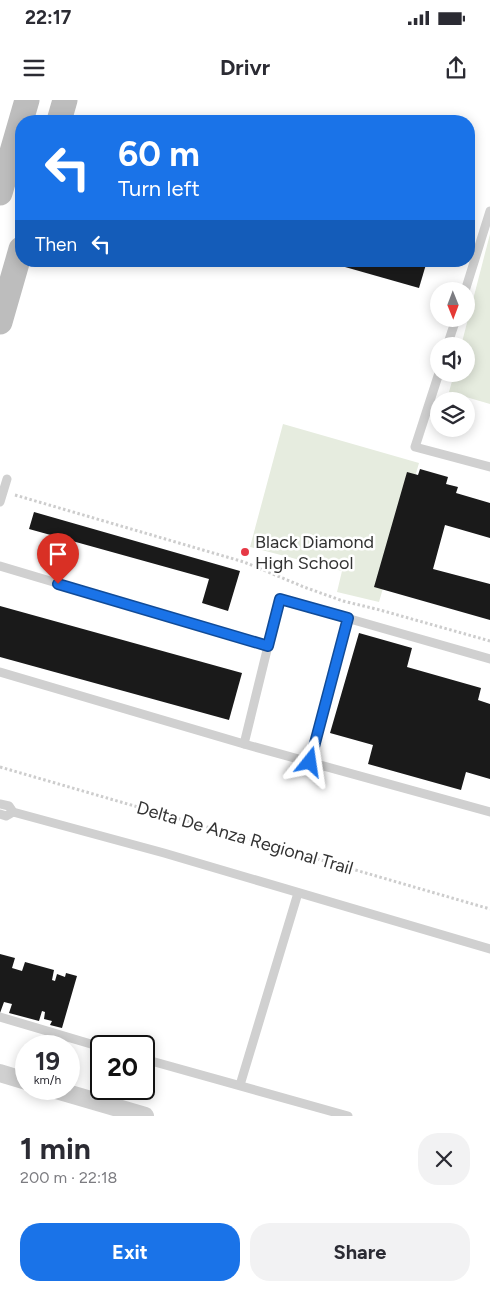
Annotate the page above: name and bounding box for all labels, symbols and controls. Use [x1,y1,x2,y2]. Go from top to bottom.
text: 22:17 [25,6,71,29]
icon: menu [20,54,48,82]
text: Drivr [220,54,270,81]
icon: share [442,54,470,82]
text: 60 m [118,133,200,175]
icon: left [35,135,100,200]
text: Turn left [118,175,200,202]
icon: left [87,230,115,258]
text: Then [35,233,77,256]
north arrow [430,282,475,328]
map controls [430,282,475,437]
button: sound [430,337,475,382]
button: layers [430,392,475,437]
place label: Black Diamond High School [255,531,374,574]
pin [37,533,79,584]
icon: arrive [44,540,72,568]
marker: Black Diamond High School [239,546,251,558]
position arrow [283,735,335,787]
street label: Delta De Anza Regional Trail [134,797,356,879]
speed limit sign: 20 [90,1035,155,1100]
text: 19 [35,1046,60,1076]
text: km/h [34,1073,61,1087]
text: 1 min [20,1130,91,1167]
button: close [418,1133,470,1185]
text: 200 m · 22:18 [20,1168,117,1187]
button: Exit [20,1223,240,1281]
button: Share [250,1223,470,1281]

